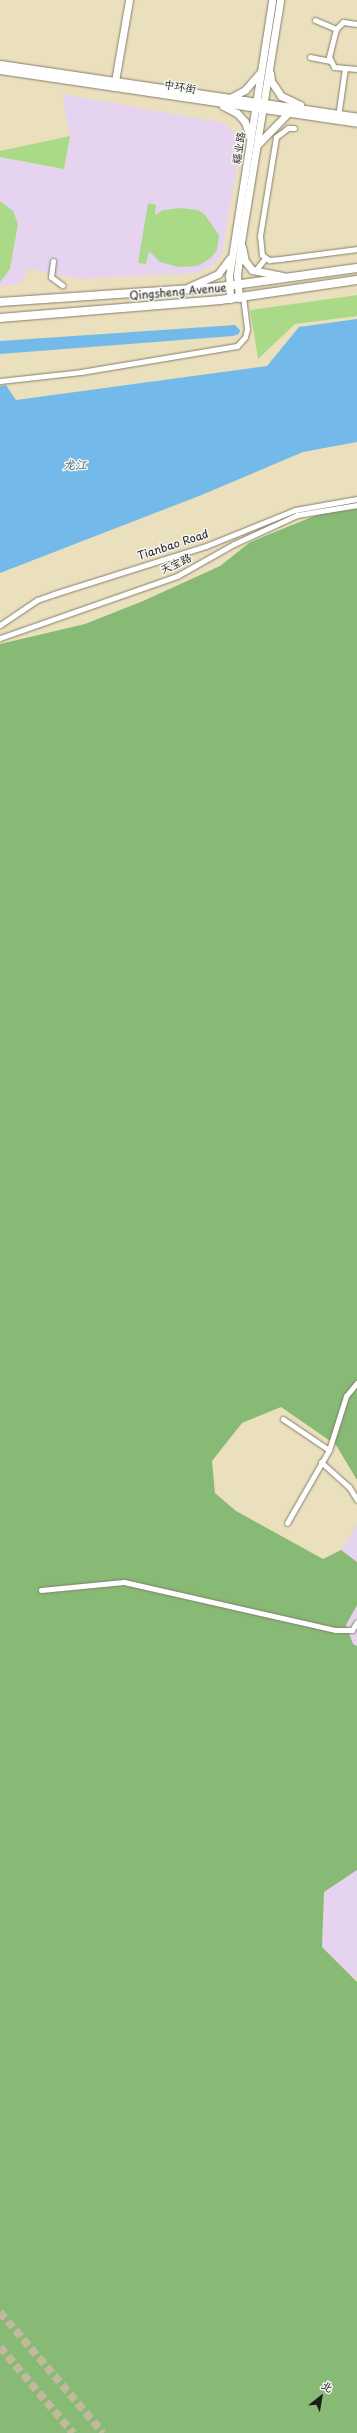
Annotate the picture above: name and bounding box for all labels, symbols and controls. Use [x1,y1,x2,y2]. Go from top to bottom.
street label: 中环街 [163,78,197,96]
street label: 福业路 [230,131,248,165]
street label: Qingsheng Avenue [129,281,227,303]
water label: 龙江 [63,458,87,472]
street label: Tianbao Road [136,527,210,563]
street label: 天宝路 [158,551,194,577]
text: 北 [318,2376,337,2396]
north arrow [301,2377,341,2417]

